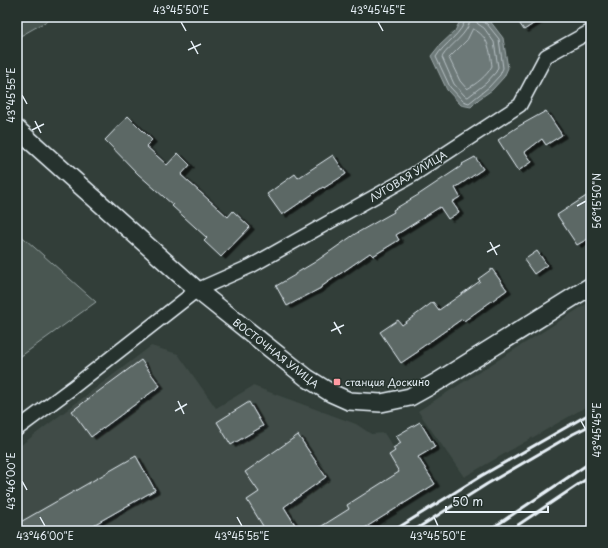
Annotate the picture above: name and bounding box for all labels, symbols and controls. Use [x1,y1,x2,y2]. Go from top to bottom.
text: 43°45'50"E [153,2,209,17]
text: 43°45'45"E [350,2,406,17]
text: 43°45'55"E [3,67,18,123]
street label: ЛУГОВАЯ УЛИЦА [366,146,450,205]
text: 56°15'50"N [589,173,604,229]
street label: ВОСТОЧНАЯ УЛИЦА [230,314,323,391]
place label: станция Доскино [345,374,430,389]
marker: станция Доскино [332,377,342,387]
text: 43°45'45"E [589,402,604,458]
text: 43°46'00"E [3,452,18,510]
scale bar [446,488,548,514]
text: 50 m [452,492,483,510]
text: 43°46'00"E [16,528,74,543]
text: 43°45'55"E [214,528,270,543]
text: 43°45'50"E [410,528,466,543]

